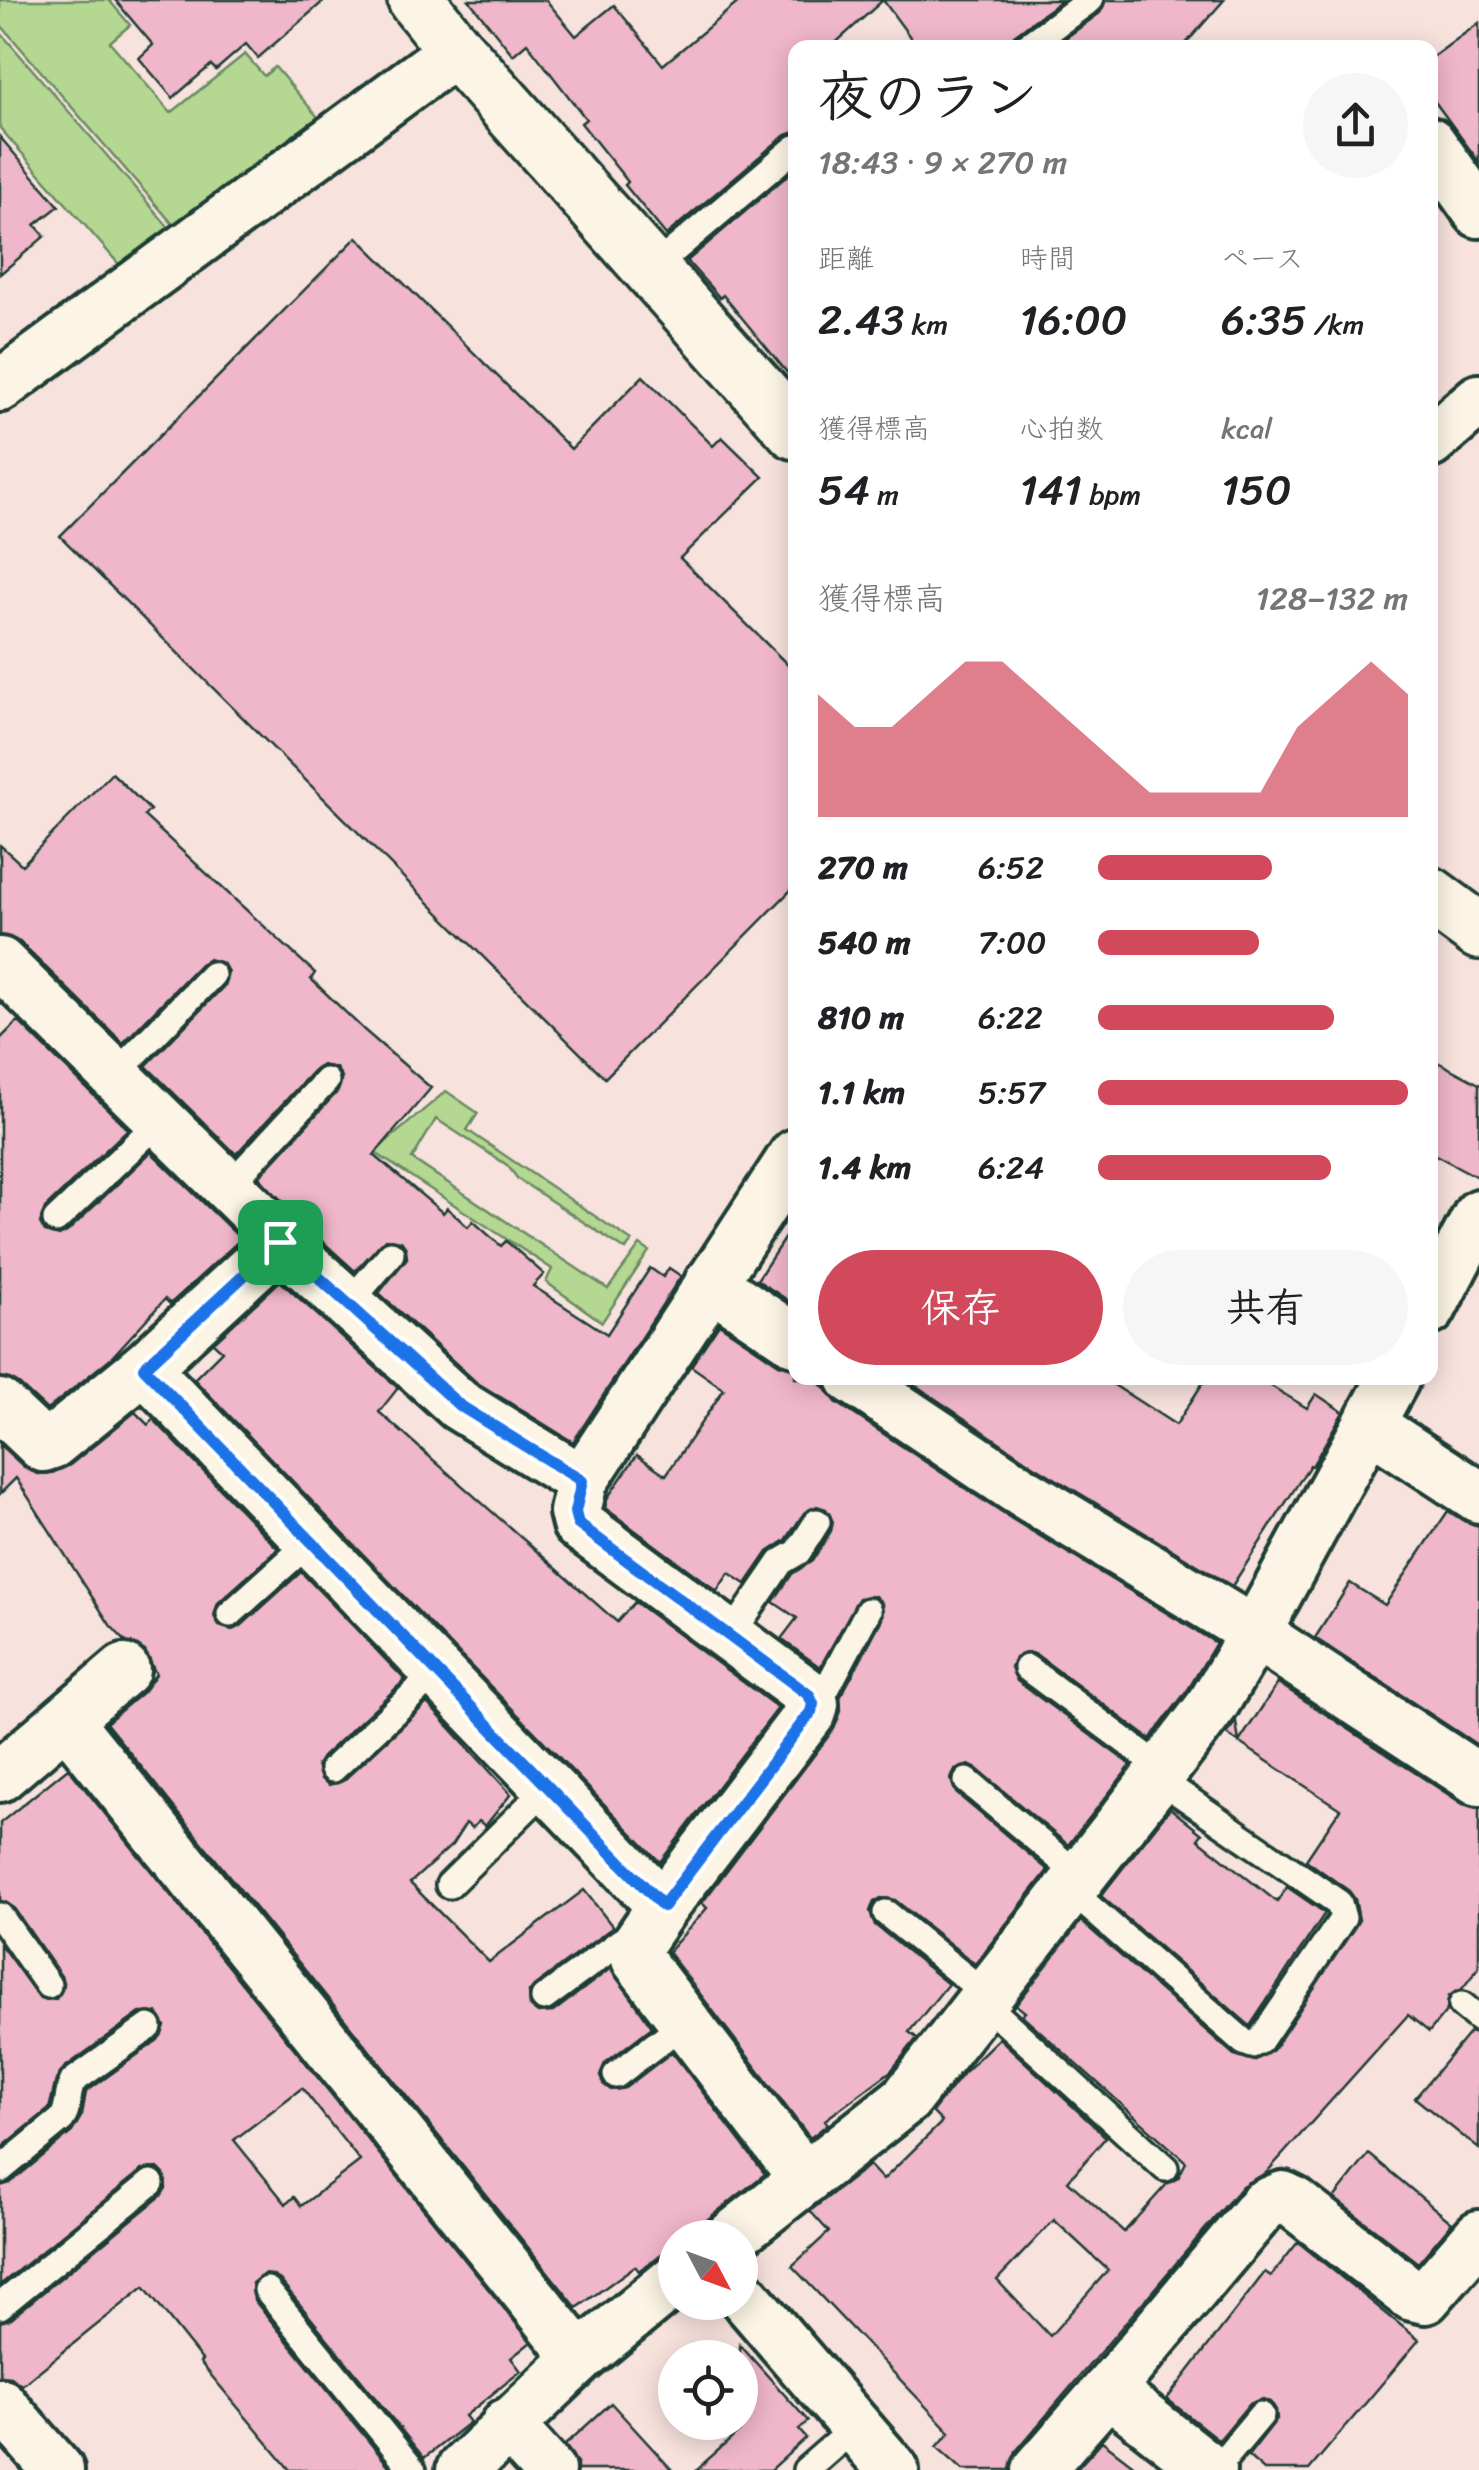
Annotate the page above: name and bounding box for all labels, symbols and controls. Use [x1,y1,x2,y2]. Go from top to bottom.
text: 夜のラン [818,48,1038,145]
button: share [1303,73,1408,178]
text: 18:43 · 9 × 270 m [818,134,1067,191]
text: 距離 [818,234,874,283]
text: 時間 [1020,234,1076,283]
text: ペース [1221,234,1304,283]
text: 2.43 [818,283,904,357]
text: 16:00 [1020,283,1127,357]
text: 6:35 [1221,283,1307,357]
text: km [904,300,948,349]
text: /km [1307,300,1364,349]
text: 獲得標高 [818,404,930,453]
text: 心拍数 [1020,404,1104,453]
text: kcal [1221,404,1272,453]
text: 54 [818,453,870,527]
text: 141 [1020,453,1082,527]
text: 150 [1221,453,1292,527]
text: m [870,470,899,519]
text: bpm [1082,470,1141,519]
text: 獲得標高 [818,570,946,627]
text: 128–132 m [1256,570,1408,627]
text: 270 m [818,839,908,896]
text: 6:52 [978,839,1044,896]
text: 540 m [818,914,911,971]
text: 7:00 [978,914,1046,971]
text: 810 m [818,989,904,1046]
text: 6:22 [978,989,1043,1046]
text: 1.1 km [818,1064,905,1121]
text: 5:57 [978,1064,1045,1121]
text: 1.4 km [818,1139,911,1196]
text: 6:24 [978,1139,1044,1196]
pin [238,1200,323,1285]
icon: arrive [253,1215,308,1270]
button: 保存 [818,1250,1103,1365]
button: 共有 [1123,1250,1408,1365]
north arrow [658,2220,758,2320]
map controls [658,2220,758,2440]
button: locate [658,2340,758,2440]

